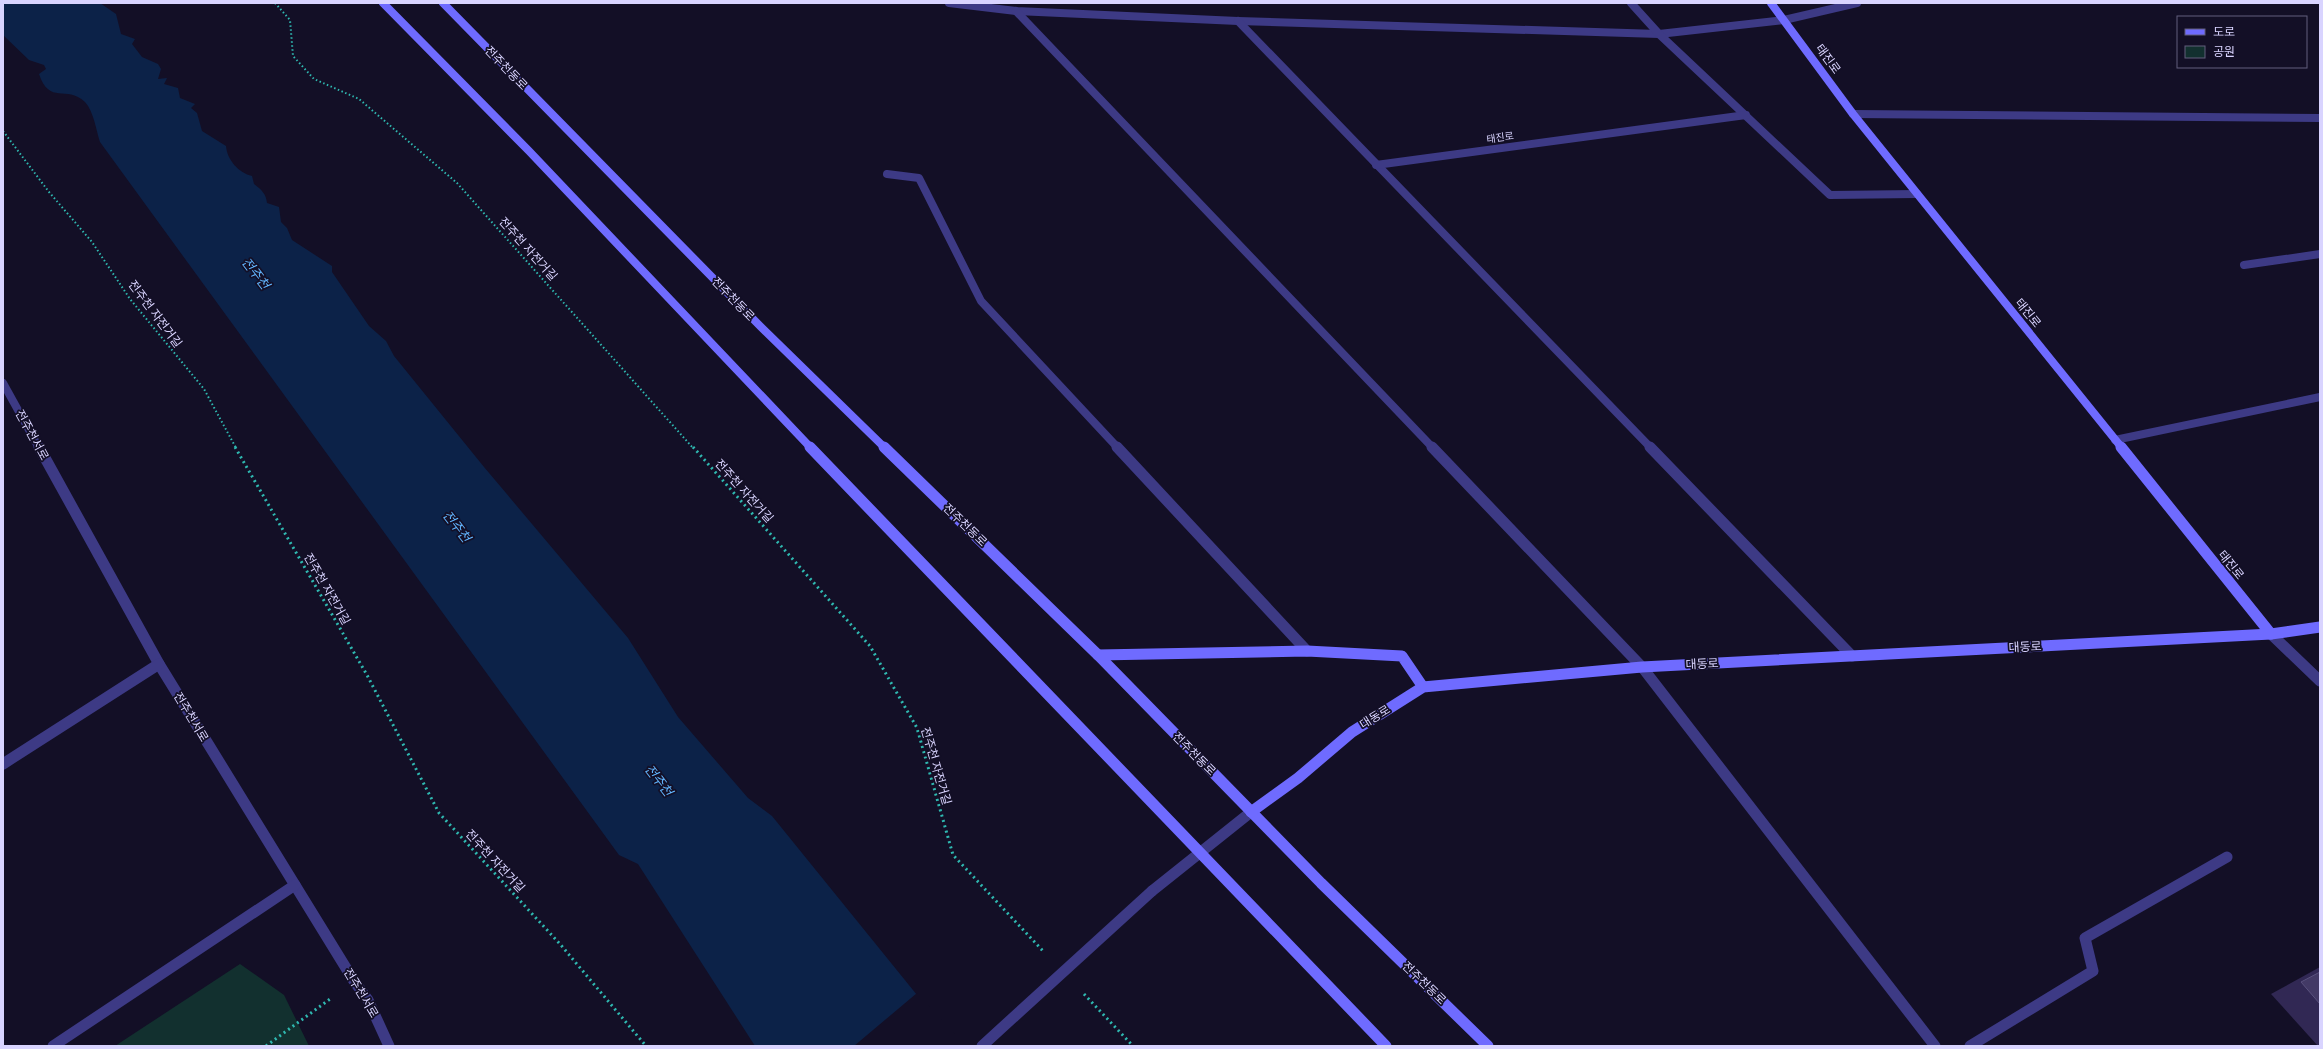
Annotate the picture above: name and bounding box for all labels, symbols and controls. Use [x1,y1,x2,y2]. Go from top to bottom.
legend [2177,16,2307,68]
text: 도로 [2213,24,2235,39]
street label: 태진로 [1813,41,1844,77]
street label: 전주천동로 [482,43,531,93]
text: 공원 [2213,44,2235,59]
street label: 태진로 [1485,129,1515,145]
street label: 전주천 자전거길 [496,214,561,284]
water label: 전주천 [239,254,274,293]
street label: 전주천동로 [709,274,758,324]
street label: 전주천 자전거길 [125,277,186,350]
street label: 태진로 [2012,295,2045,330]
street label: 전주천서로 [12,407,52,463]
street label: 전주천 자전거길 [712,456,777,526]
street label: 전주천동로 [940,500,990,549]
water label: 전주천 [440,507,475,546]
street label: 태진로 [2215,547,2248,582]
street label: 전주천 자전거길 [301,550,354,627]
street label: 대동로 [2008,638,2042,655]
street label: 대동로 [1685,655,1719,672]
street label: 전주천서로 [171,689,212,744]
street label: 대동로 [1357,701,1393,732]
street label: 전주천 자전거길 [918,725,955,807]
street label: 전주천동로 [1170,729,1219,778]
water label: 전주천 [642,761,677,800]
street label: 전주천 자전거길 [463,826,528,895]
street label: 전주천동로 [1399,958,1449,1007]
street label: 전주천서로 [341,965,382,1020]

